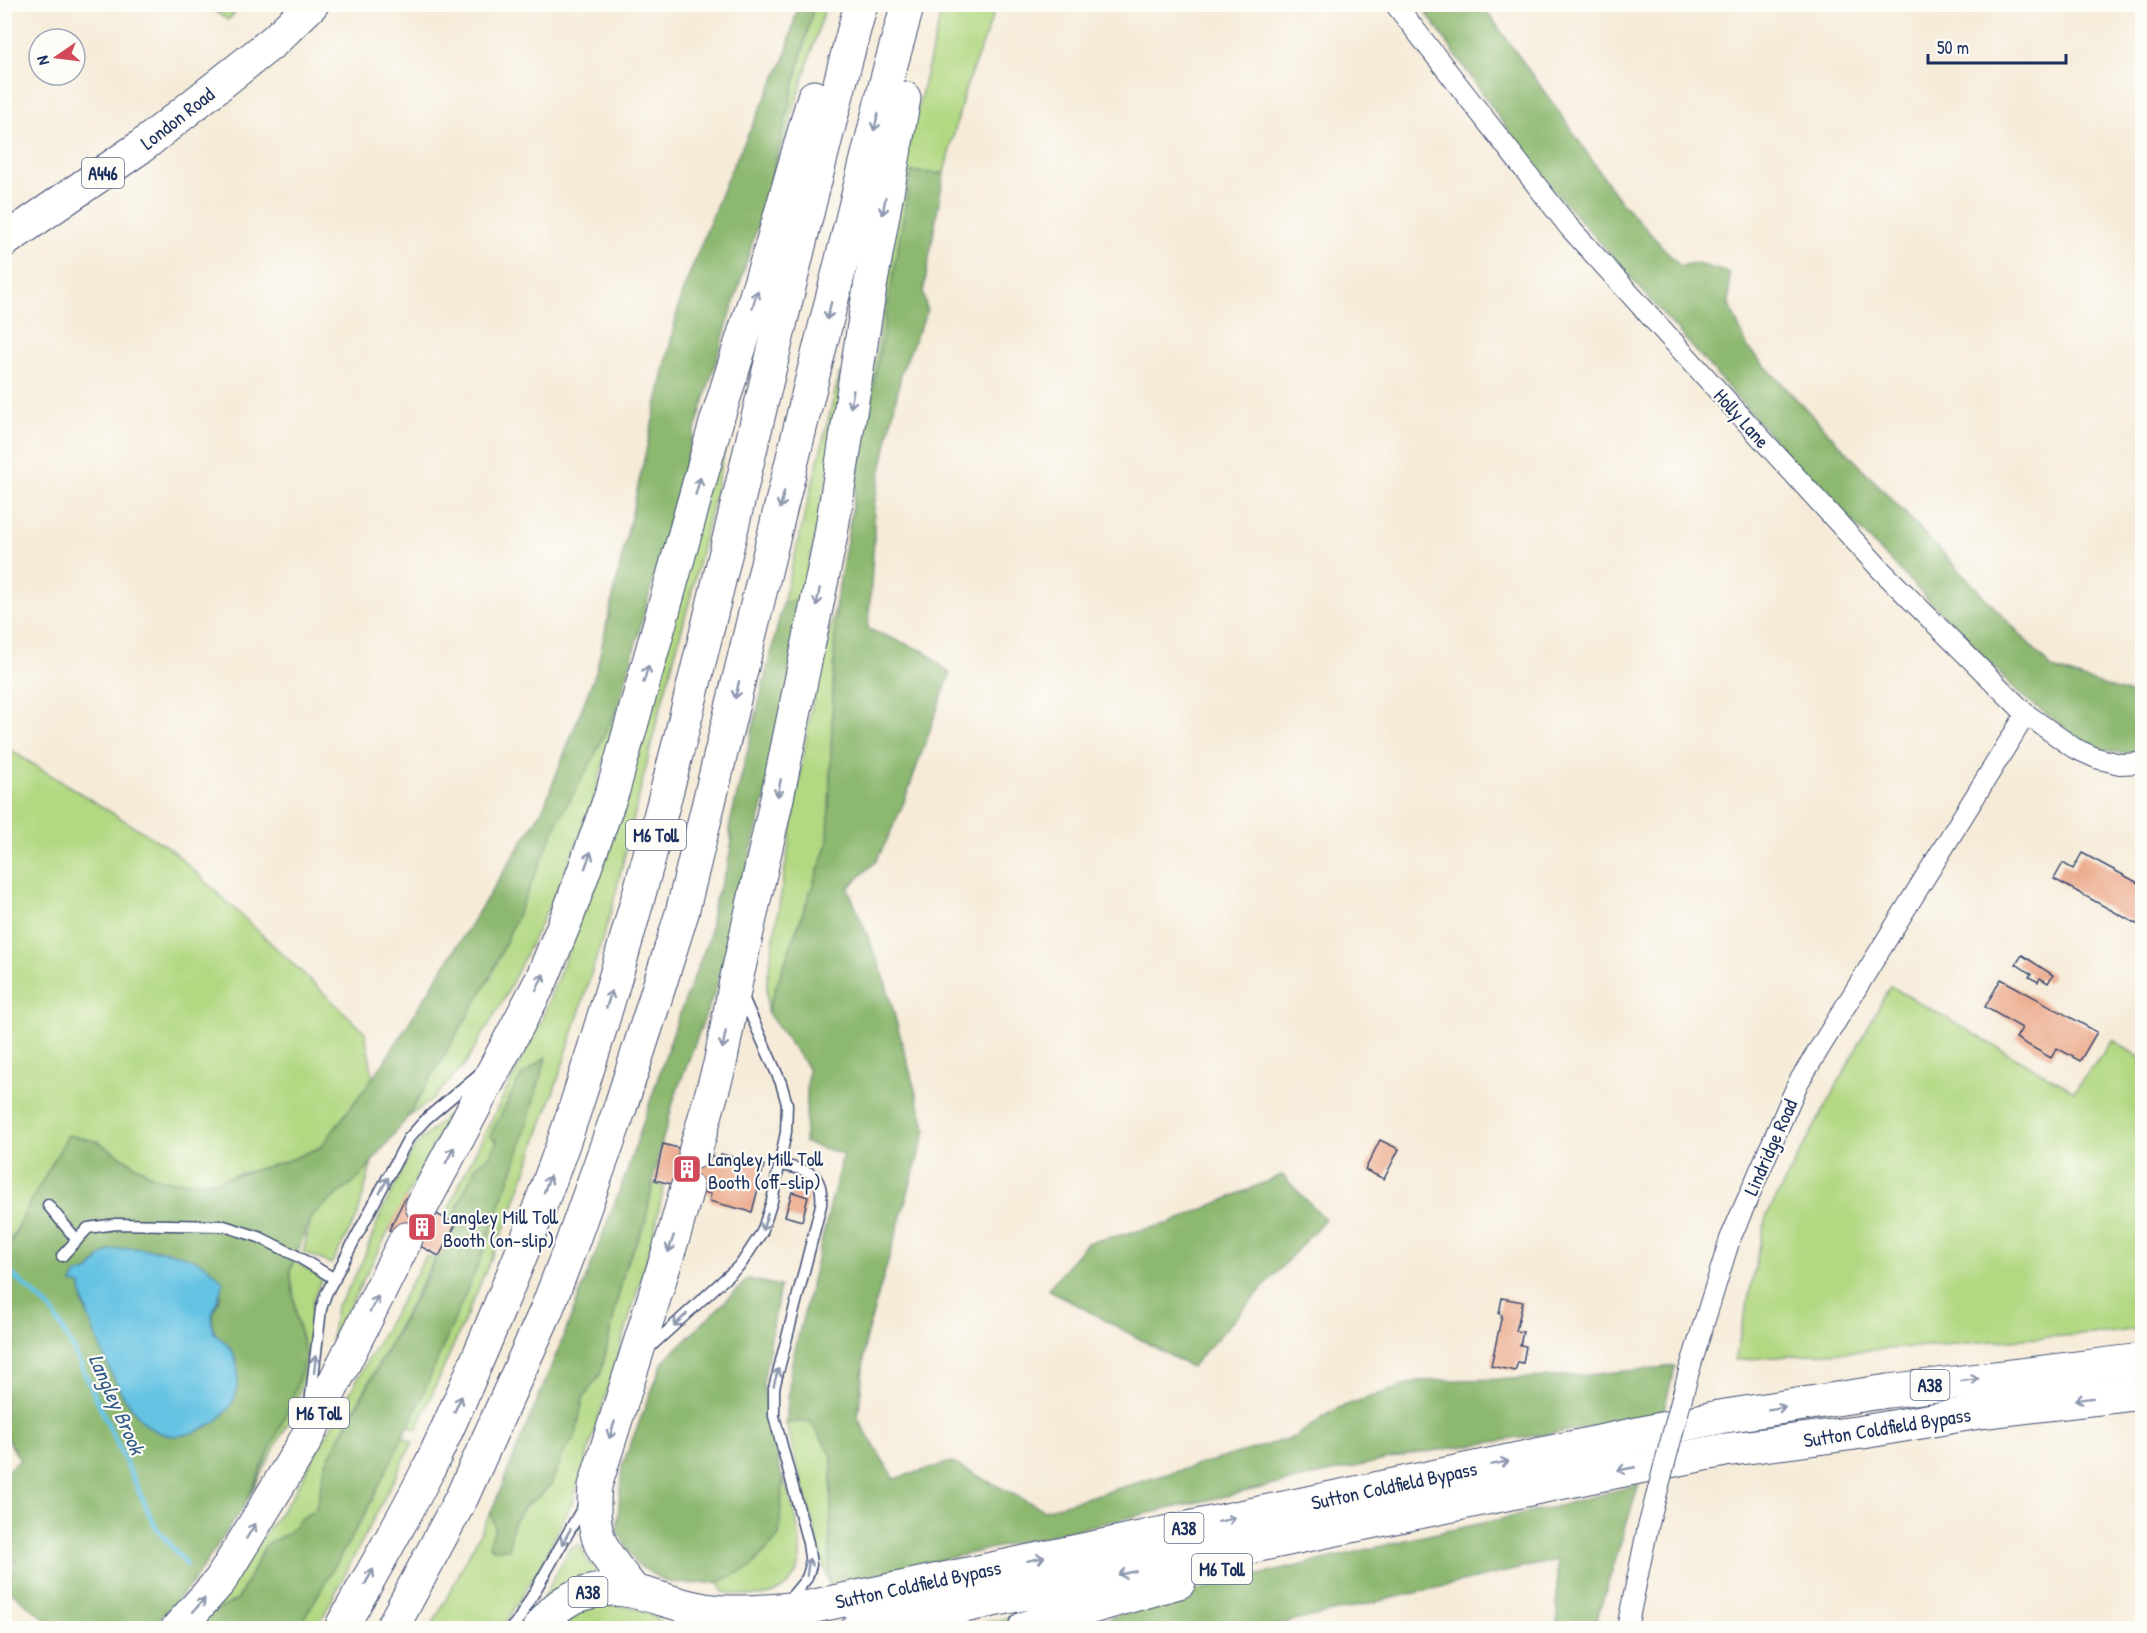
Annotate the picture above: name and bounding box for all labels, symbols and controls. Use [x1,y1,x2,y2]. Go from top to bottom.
north arrow [27,27,87,87]
scale bar [1928,27,2066,65]
text: 50 m [1937,35,1969,60]
text: N [31,53,54,67]
street label: London Road [134,81,220,155]
one-way arrow [870,112,882,131]
road number: A446 [82,158,124,188]
one-way arrow [878,196,889,215]
one-way arrow [750,290,761,309]
one-way arrow [822,301,834,320]
street label: Holly Lane [1708,382,1776,454]
one-way arrow [847,388,858,408]
one-way arrow [693,477,705,496]
one-way arrow [776,490,788,509]
one-way arrow [812,587,823,606]
one-way arrow [641,665,652,684]
one-way arrow [730,680,742,699]
one-way arrow [773,778,784,797]
road number: M6 Toll [626,820,686,850]
one-way arrow [584,851,595,870]
one-way arrow [534,973,546,991]
one-way arrow [604,990,615,1009]
one-way arrow [718,1030,729,1050]
street label: Lindridge Road [1737,1094,1803,1200]
place label: Langley Mill Toll Booth (off-slip) [708,1145,824,1195]
one-way arrow [445,1146,456,1164]
building icon: Langley Mill Toll Booth (off-slip) [671,1153,703,1185]
one-way arrow [379,1176,390,1194]
one-way arrow [543,1176,554,1194]
place label: Langley Mill Toll Booth (on-slip) [443,1203,559,1253]
building icon: Langley Mill Toll Booth (on-slip) [406,1211,438,1243]
one-way arrow [759,1212,770,1231]
one-way arrow [665,1234,676,1253]
one-way arrow [368,1296,380,1314]
one-way arrow [672,1313,687,1328]
water label: Langley Brook [82,1349,153,1461]
one-way arrow [310,1355,321,1375]
one-way arrow [771,1368,783,1387]
road number: A38 [1910,1370,1950,1400]
one-way arrow [1959,1374,1979,1385]
one-way arrow [2075,1394,2095,1405]
one-way arrow [453,1395,464,1413]
road number: M6 Toll [289,1398,349,1428]
street label: Sutton Coldfield Bypass [1801,1400,1973,1454]
one-way arrow [1766,1402,1786,1413]
one-way arrow [606,1420,617,1439]
street label: Sutton Coldfield Bypass [1309,1454,1480,1516]
one-way arrow [1490,1457,1510,1468]
one-way arrow [1617,1464,1636,1475]
road number: A38 [1164,1513,1204,1543]
one-way arrow [1217,1513,1236,1525]
one-way arrow [245,1523,257,1540]
one-way arrow [560,1528,572,1545]
street label: Sutton Coldfield Bypass [833,1553,1004,1615]
one-way arrow [1026,1553,1045,1565]
road number: M6 Toll [1192,1554,1252,1584]
one-way arrow [803,1558,814,1577]
one-way arrow [1117,1568,1137,1579]
one-way arrow [363,1569,375,1586]
road number: A38 [568,1577,608,1607]
one-way arrow [192,1598,206,1613]

